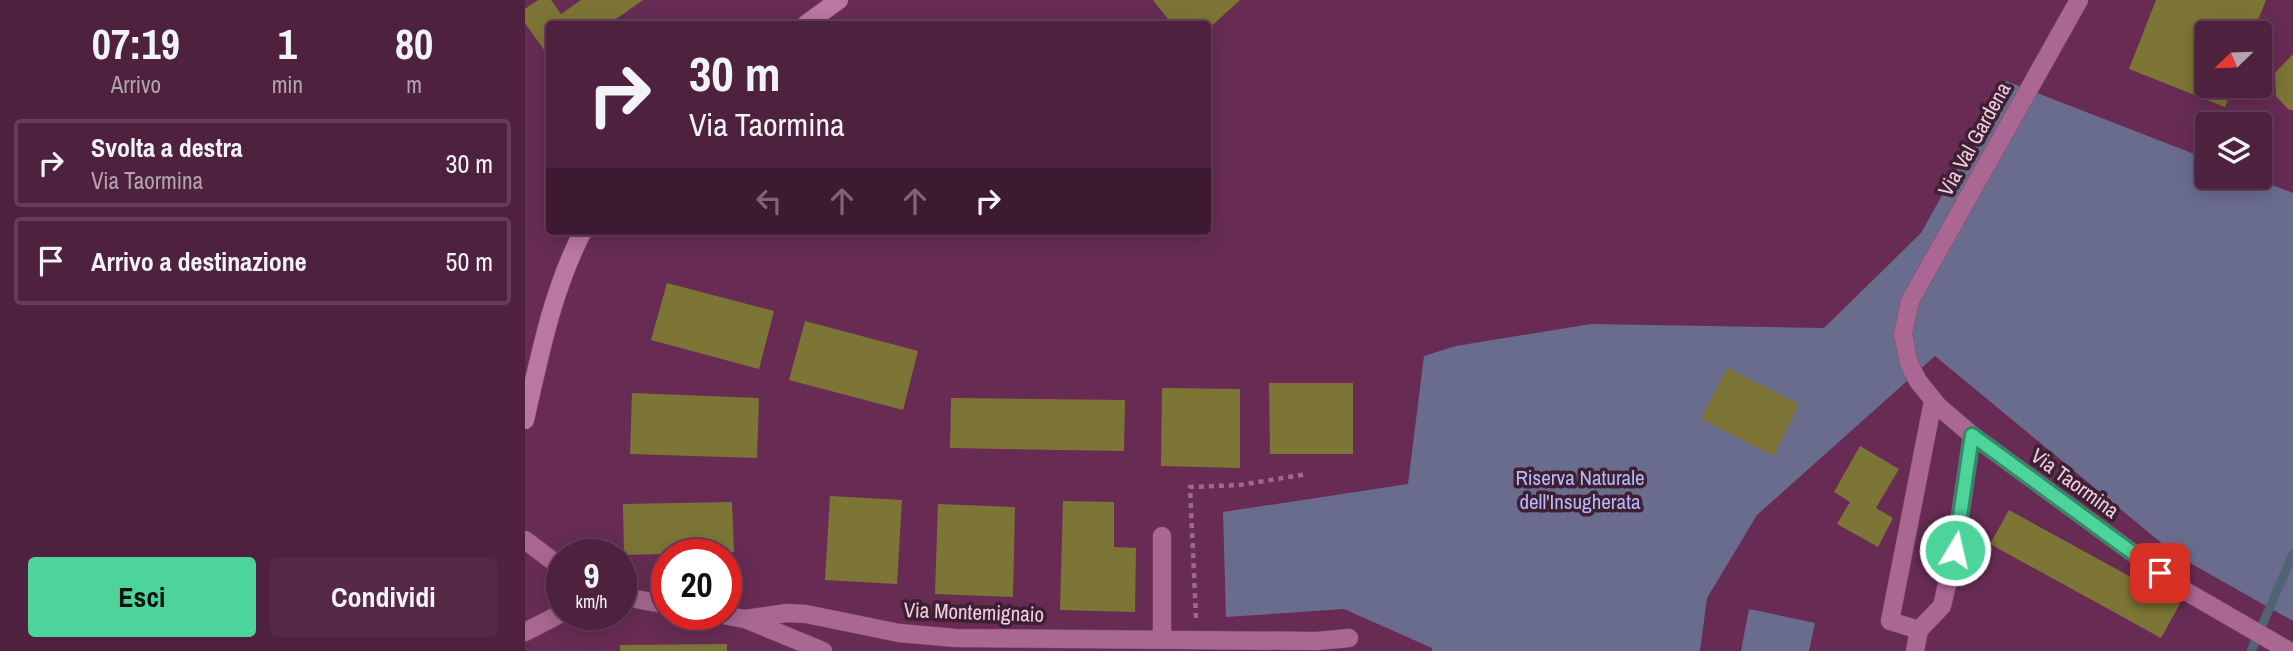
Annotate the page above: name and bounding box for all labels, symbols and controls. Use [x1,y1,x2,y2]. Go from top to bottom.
text: 07:19 [92,16,180,72]
text: 1 [278,16,297,72]
text: 80 [395,16,433,72]
north arrow [2195,21,2271,98]
map controls [2195,21,2272,189]
text: 30 m [689,40,781,106]
icon: right [574,49,665,140]
text: Arrivo [111,69,161,100]
text: min [272,69,303,100]
text: m [406,69,422,100]
street label: Via Val Gardena [1931,77,2017,201]
text: Via Taormina [689,103,845,146]
button: layers [2195,112,2272,189]
text: Svolta a destra [91,130,243,165]
icon: right [32,144,70,182]
text: 30 m [446,146,493,181]
text: Via Taormina [91,165,203,196]
icon: left [750,182,788,220]
icon: ahead [823,182,861,220]
icon: ahead [896,182,934,220]
icon: right [969,182,1007,220]
icon: arrive [32,242,70,280]
text: Arrivo a destinazione [91,244,307,279]
text: 50 m [446,244,493,279]
street label: Via Taormina [2025,441,2125,525]
park label: Riserva Naturale dell'Insugherata [1515,463,1645,516]
position arrow [1918,513,1992,587]
speed limit sign: 20 [651,539,742,630]
pin [2130,543,2190,603]
text: 9 [584,552,599,599]
icon: arrive [2141,554,2179,592]
button: Esci [28,557,256,637]
button: Condividi [270,557,497,637]
text: km/h [576,589,608,614]
street label: Via Montemignaio [903,595,1045,629]

